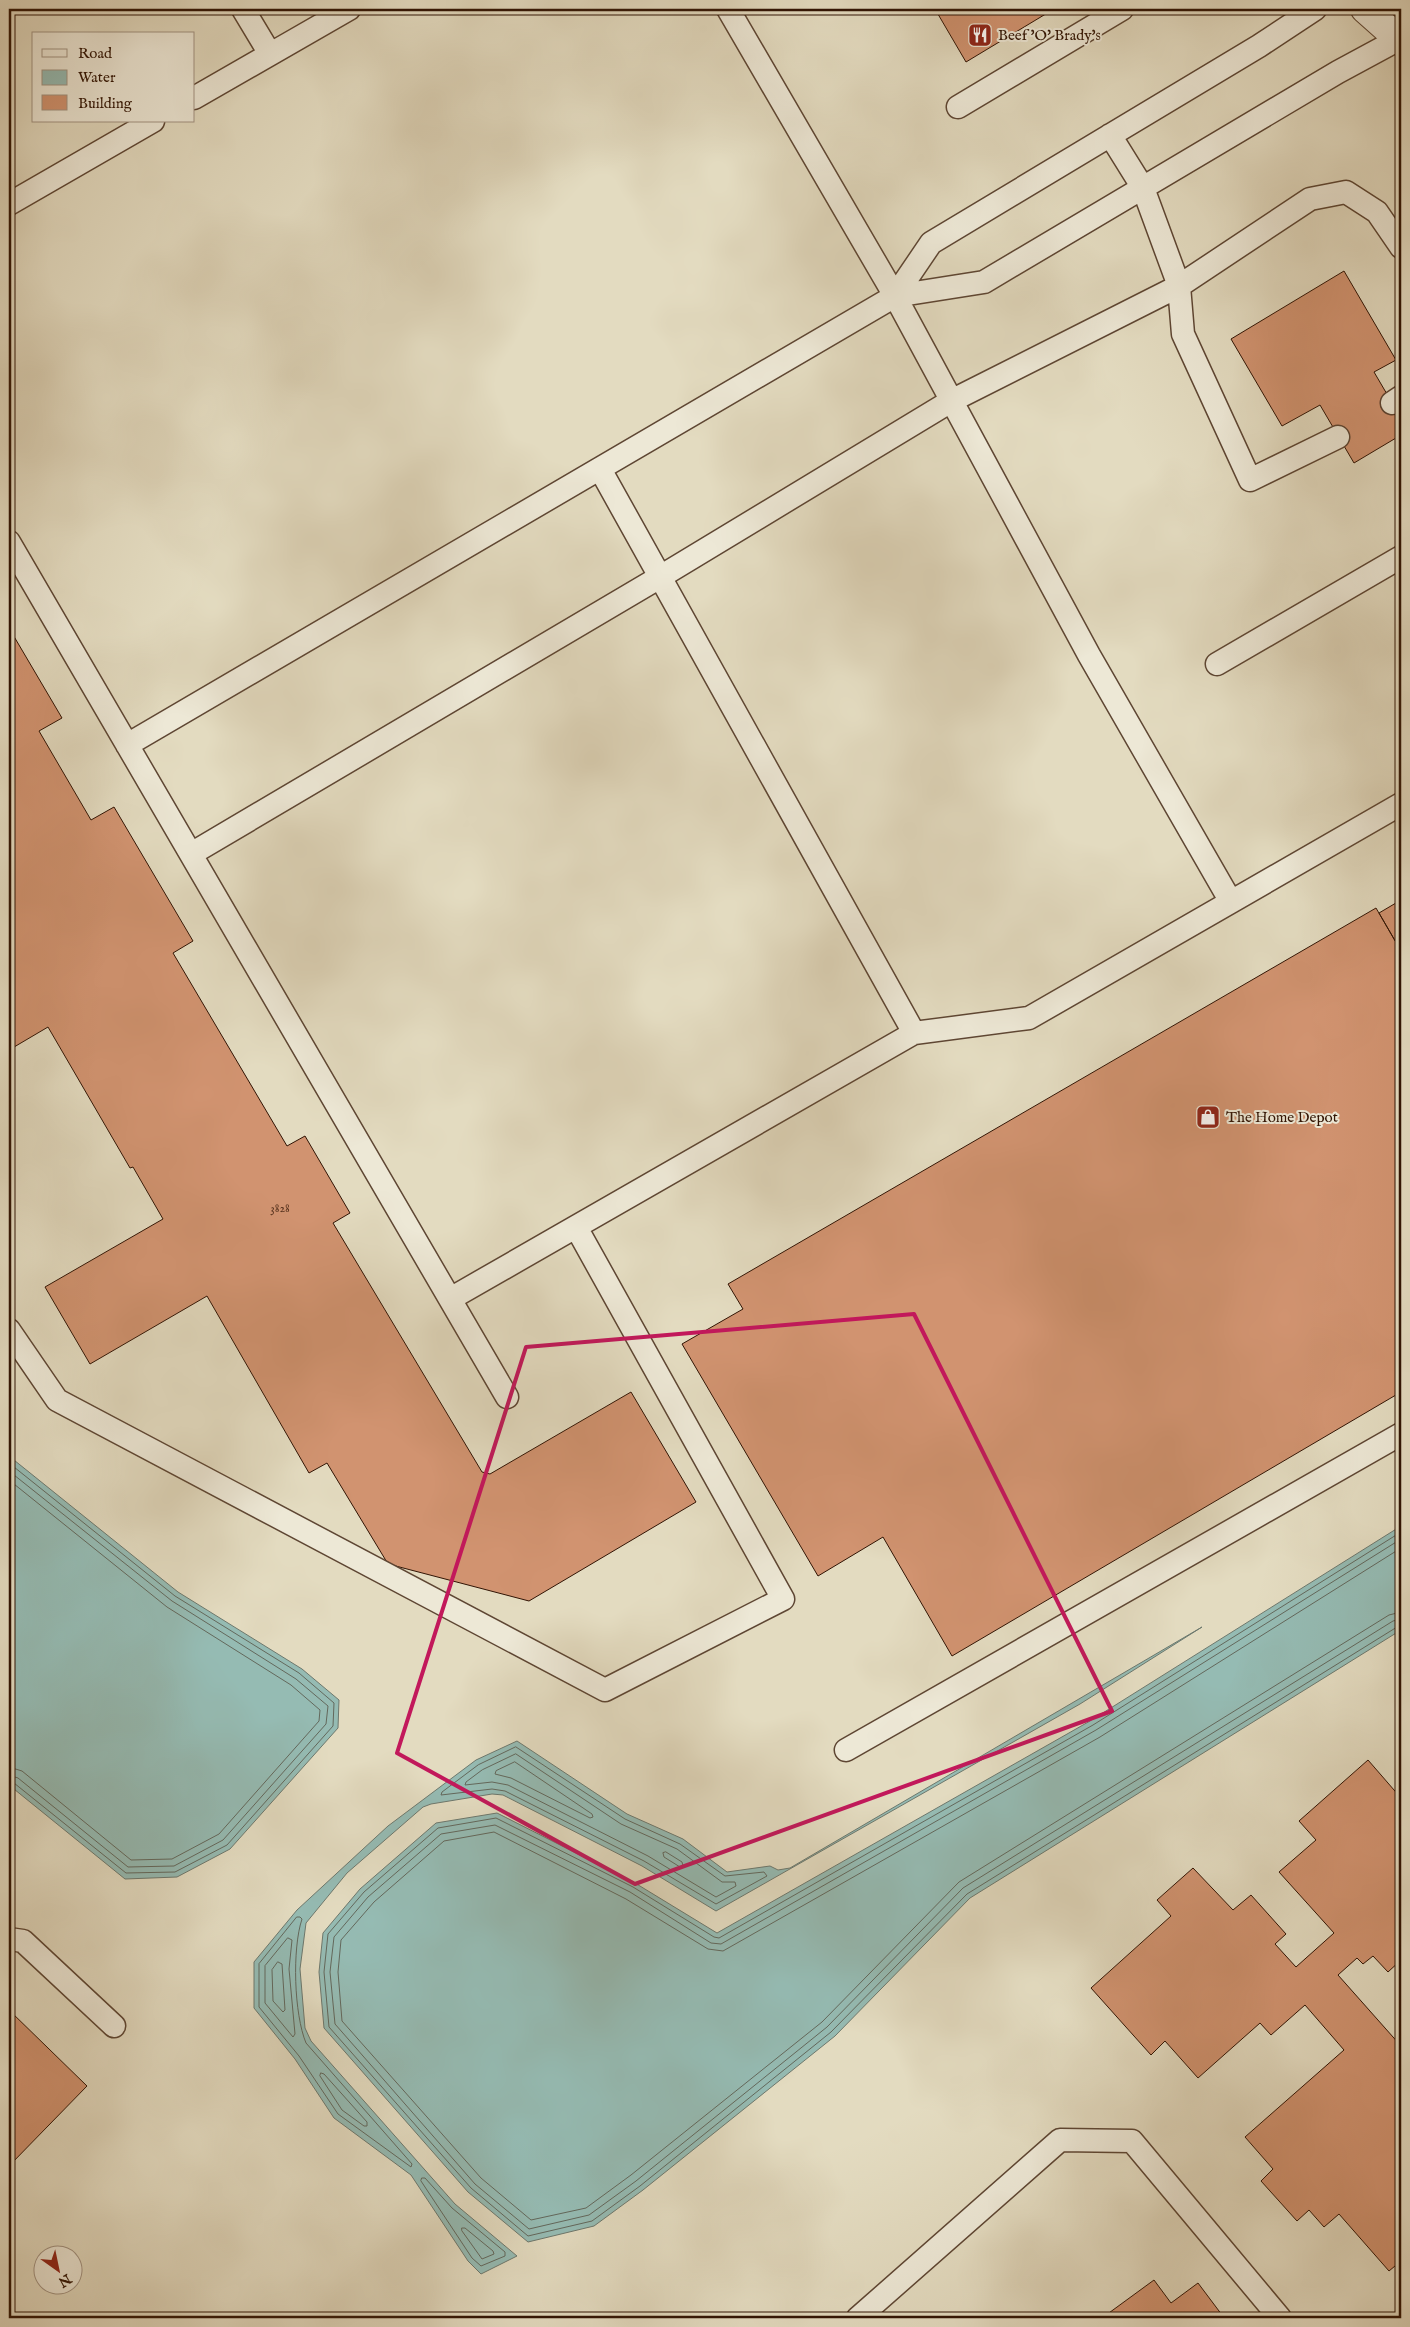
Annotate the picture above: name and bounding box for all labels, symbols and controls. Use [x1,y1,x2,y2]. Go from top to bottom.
restaurant icon: Beef 'O' Brady's [967,22,993,48]
place label: Beef 'O' Brady's [998,26,1101,45]
legend [32,32,195,122]
text: Road [78,44,113,63]
text: Water [78,68,116,87]
text: Building [78,94,133,113]
shop icon: The Home Depot [1195,1104,1221,1130]
place label: The Home Depot [1226,1108,1338,1127]
house number: 3828 [270,1201,290,1216]
north arrow [32,2244,82,2294]
text: N [55,2269,75,2291]

